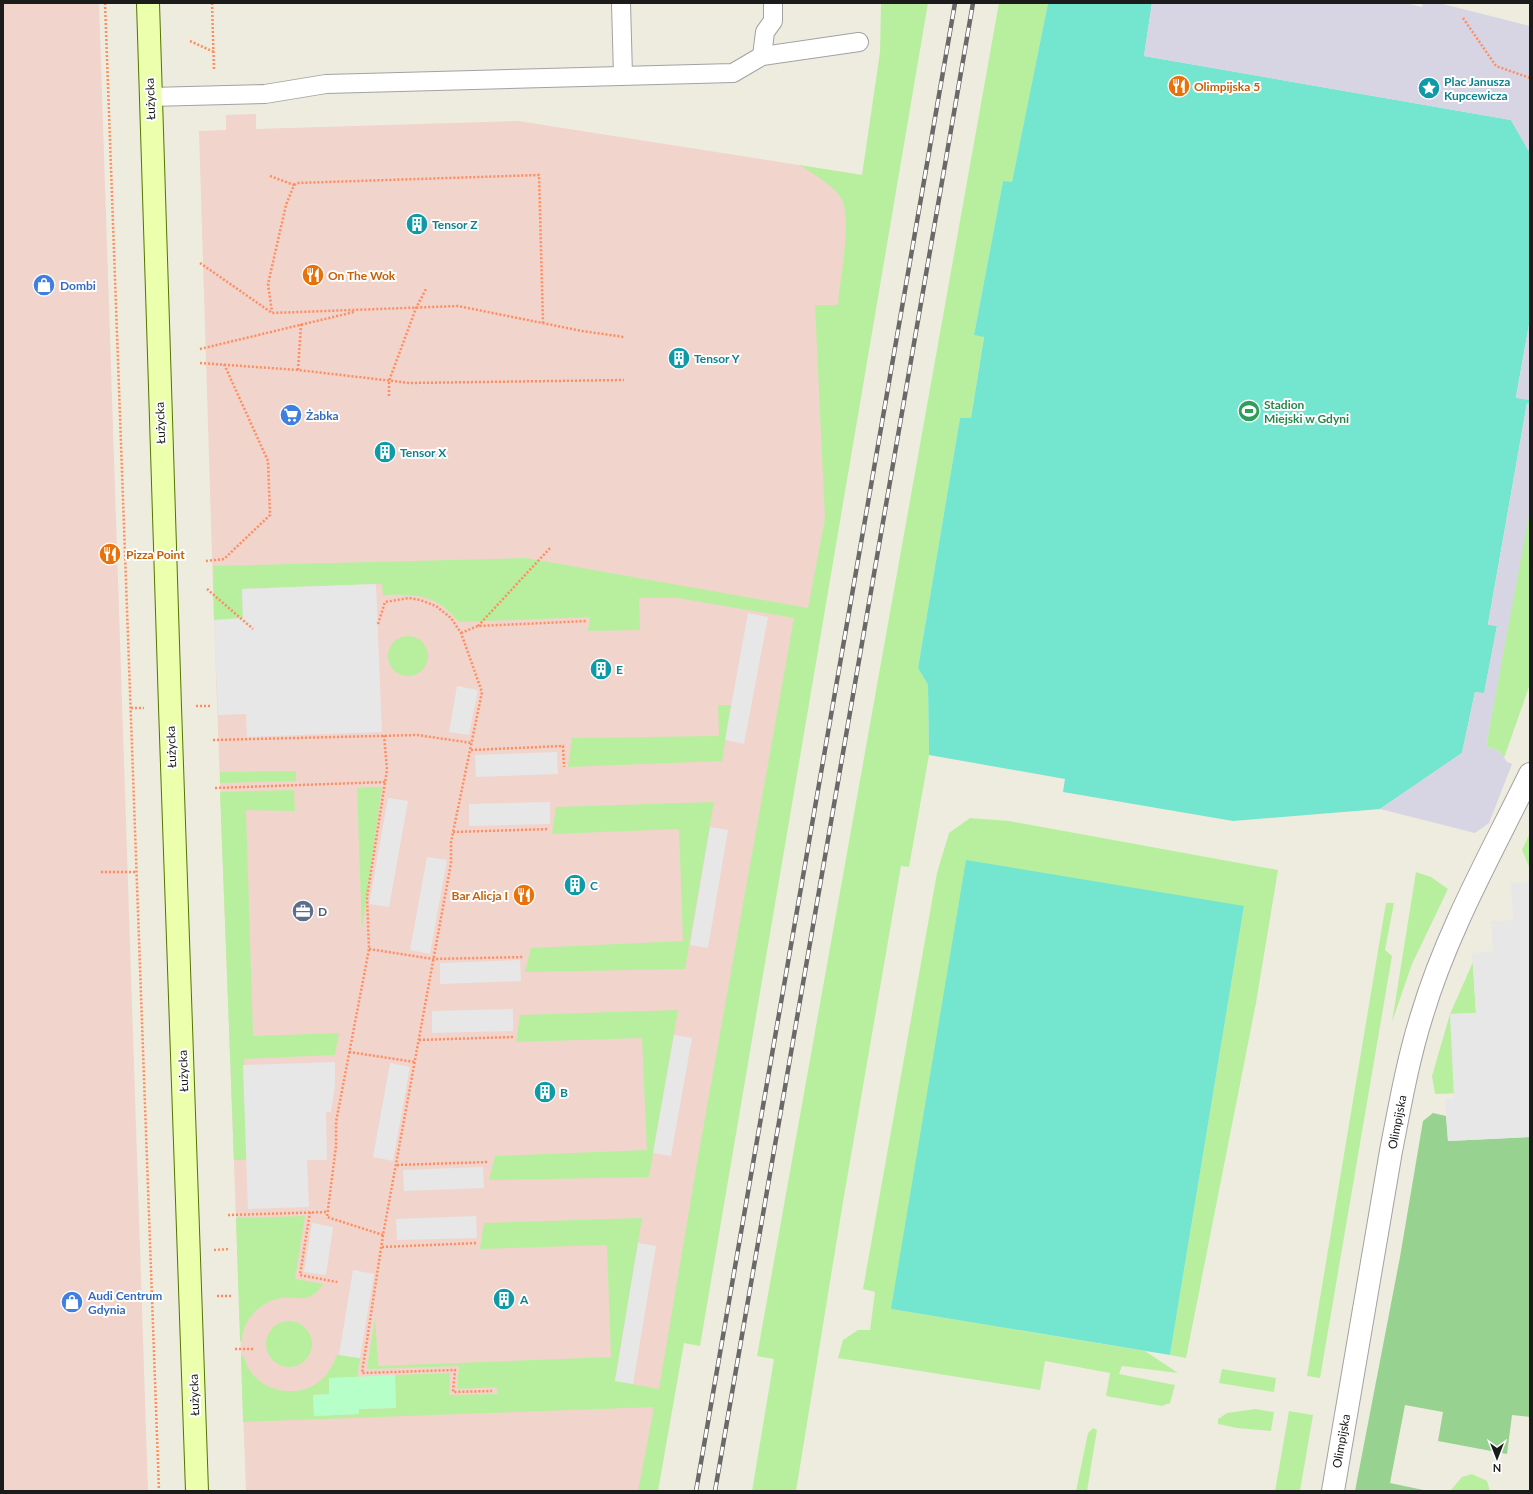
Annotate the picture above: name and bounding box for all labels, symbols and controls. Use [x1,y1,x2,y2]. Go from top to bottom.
restaurant icon: Olimpijska 5 [1166,73,1192,99]
place label: Plac Janusza Kupcewicza [1444,74,1510,103]
place icon: Plac Janusza Kupcewicza [1416,75,1442,101]
street label: Łużycka [142,78,158,120]
place label: Olimpijska 5 [1194,79,1260,94]
building icon: Tensor Z [404,211,430,237]
place label: Tensor Z [432,217,478,232]
restaurant icon: On The Wok [300,262,326,288]
place label: On The Wok [328,268,396,283]
shop icon: Dombi [31,272,57,298]
place label: Dombi [60,278,96,293]
building icon: Tensor Y [666,345,692,371]
place label: Tensor Y [694,351,740,366]
place label: Stadion Miejski w Gdyni [1264,397,1349,426]
sports icon: Stadion Miejski w Gdyni [1236,398,1262,424]
street label: Łużycka [152,402,168,444]
supermarket icon: Żabka [278,402,304,428]
place label: Żabka [306,408,339,423]
building icon: Tensor X [372,439,398,465]
place label: Tensor X [400,445,447,460]
restaurant icon: Pizza Point [97,541,123,567]
place label: Pizza Point [126,547,185,562]
building icon: E [588,656,614,682]
place label: E [616,662,623,677]
street label: Łużycka [163,726,179,768]
building icon: C [562,872,588,898]
place label: C [590,878,598,893]
restaurant icon: Bar Alicja I [511,882,537,908]
place label: Bar Alicja I [452,888,508,903]
office icon: D [290,898,316,924]
place label: D [318,904,327,919]
street label: Łużycka [175,1050,191,1092]
building icon: B [532,1079,558,1105]
place label: B [560,1085,568,1100]
street label: Olimpijska [1384,1094,1410,1150]
building icon: A [491,1286,517,1312]
place label: Audi Centrum Gdynia [87,1288,162,1317]
shop icon: Audi Centrum Gdynia [59,1289,85,1315]
place label: A [519,1292,529,1307]
street label: Łużycka [186,1374,202,1416]
street label: Olimpijska [1329,1413,1353,1469]
north arrow [1477,1438,1517,1478]
text: N [1493,1462,1501,1475]

